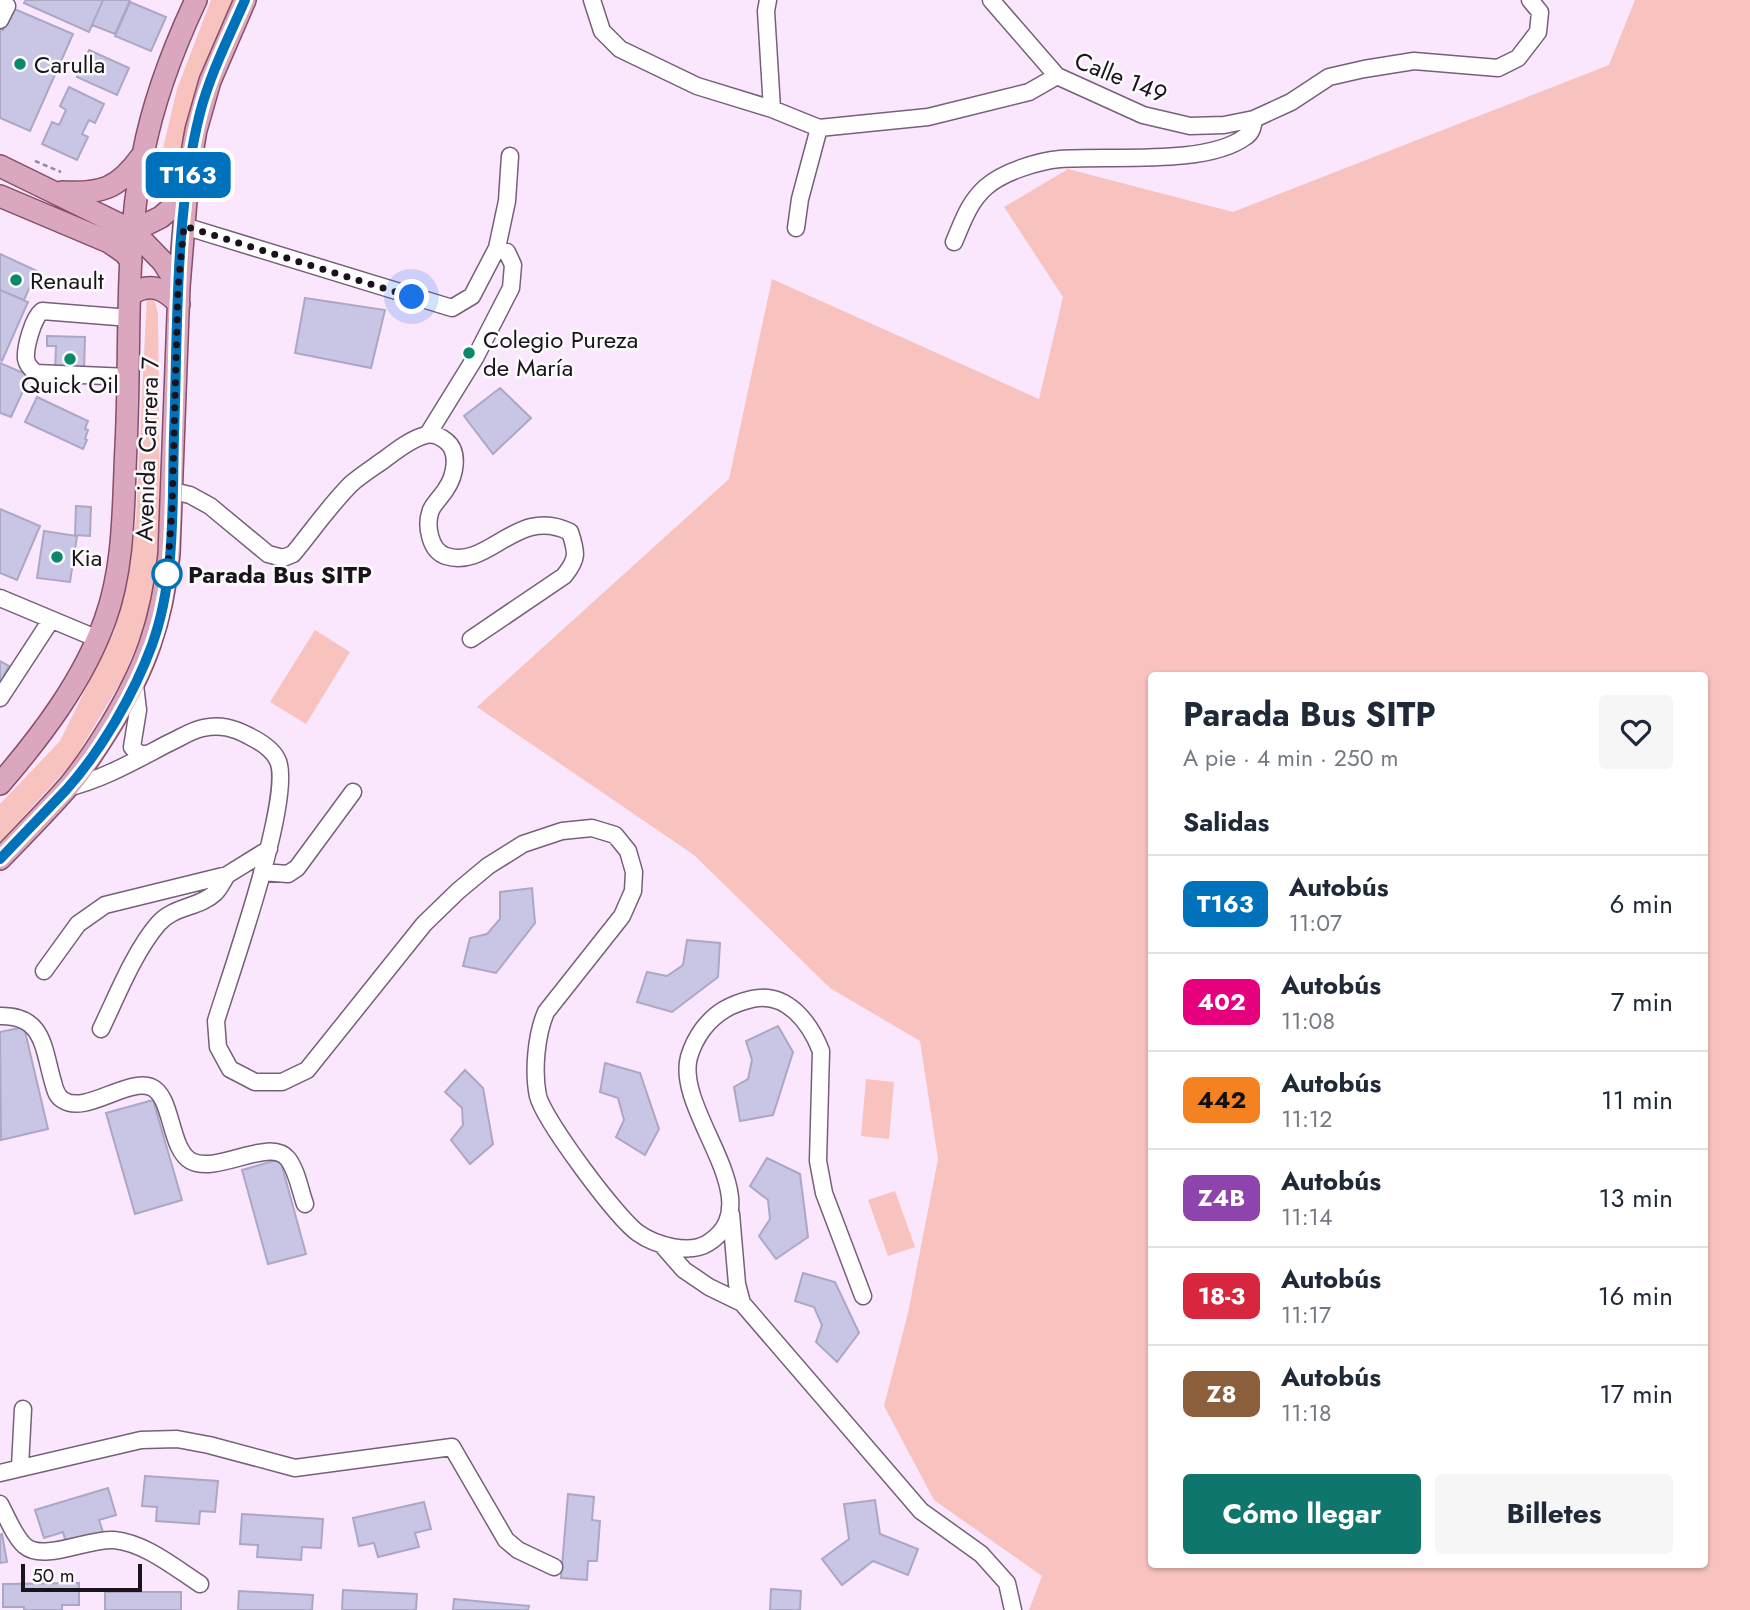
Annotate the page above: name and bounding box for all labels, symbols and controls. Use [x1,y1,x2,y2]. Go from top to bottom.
street label: Calle 149 [1069,43,1173,111]
place label: Carulla [34,47,105,82]
marker: Carulla [12,56,28,72]
line badge: T163 [139,152,237,198]
text: T163 [160,157,216,192]
place label: Renault [30,263,104,298]
marker: Renault [8,272,24,288]
your location [394,279,429,314]
place label: Colegio Pureza de María [483,322,638,385]
marker: Colegio Pureza de María [461,345,477,361]
marker: Quick Oil [62,351,78,367]
street label: Avenida Carrera 7 [126,356,168,542]
place label: Quick Oil [21,367,119,402]
place label: Kia [71,540,102,575]
marker: Kia [49,549,65,565]
place label: Parada Bus SITP [188,557,372,592]
marker: Parada Bus SITP [152,559,182,589]
text: Parada Bus SITP [1183,691,1436,738]
button: heart [1599,695,1673,769]
text: A pie · 4 min · 250 m [1183,741,1398,775]
text: Salidas [1183,803,1269,841]
text: Autobús [1289,868,1389,906]
text: 6 min [1610,885,1673,923]
text: T163 [1197,886,1254,921]
text: 11:07 [1289,906,1342,940]
text: Autobús [1281,966,1381,1004]
text: 7 min [1611,983,1673,1021]
text: 402 [1197,984,1246,1019]
text: 11:08 [1281,1004,1335,1038]
text: Autobús [1281,1064,1381,1102]
text: 11 min [1601,1081,1673,1119]
text: 442 [1197,1082,1246,1117]
text: 11:12 [1281,1102,1332,1136]
text: Autobús [1281,1162,1381,1200]
text: 13 min [1599,1179,1673,1217]
text: Z4B [1198,1180,1245,1215]
text: 11:14 [1281,1200,1332,1234]
text: Autobús [1281,1260,1381,1298]
text: 16 min [1598,1277,1673,1315]
text: 18-3 [1198,1278,1245,1313]
text: 11:17 [1281,1298,1331,1332]
text: Autobús [1281,1358,1381,1396]
text: 17 min [1599,1375,1673,1413]
text: Z8 [1207,1376,1236,1411]
text: 11:18 [1281,1396,1332,1430]
button: Cómo llegar [1183,1474,1421,1554]
button: Billetes [1435,1474,1673,1554]
scale bar [21,1561,142,1593]
text: 50 m [32,1562,75,1589]

